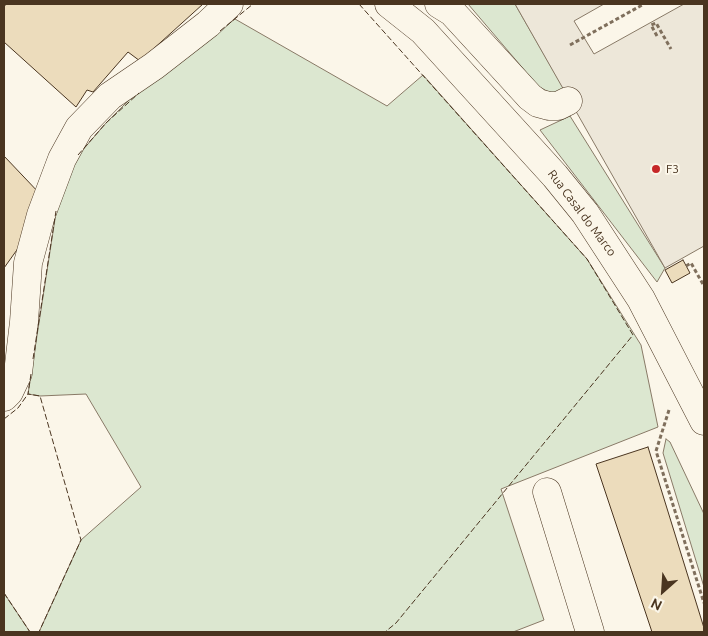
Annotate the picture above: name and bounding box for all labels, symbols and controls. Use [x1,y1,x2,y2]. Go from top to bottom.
place label: F3 [666,162,679,176]
marker: F3 [650,163,662,175]
street label: Rua Casal do Marco [545,167,619,259]
north arrow [638,566,688,616]
text: N [648,595,665,614]

